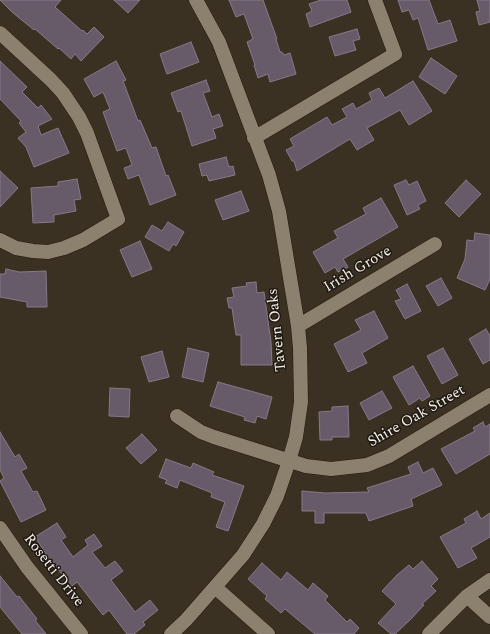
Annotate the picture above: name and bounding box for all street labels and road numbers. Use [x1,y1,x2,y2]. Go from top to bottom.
street label: Irish Grove [321,243,395,297]
street label: Tavern Oaks [265,287,291,373]
street label: Shire Oak Street [365,382,469,452]
street label: Rosetti Drive [19,531,87,611]

